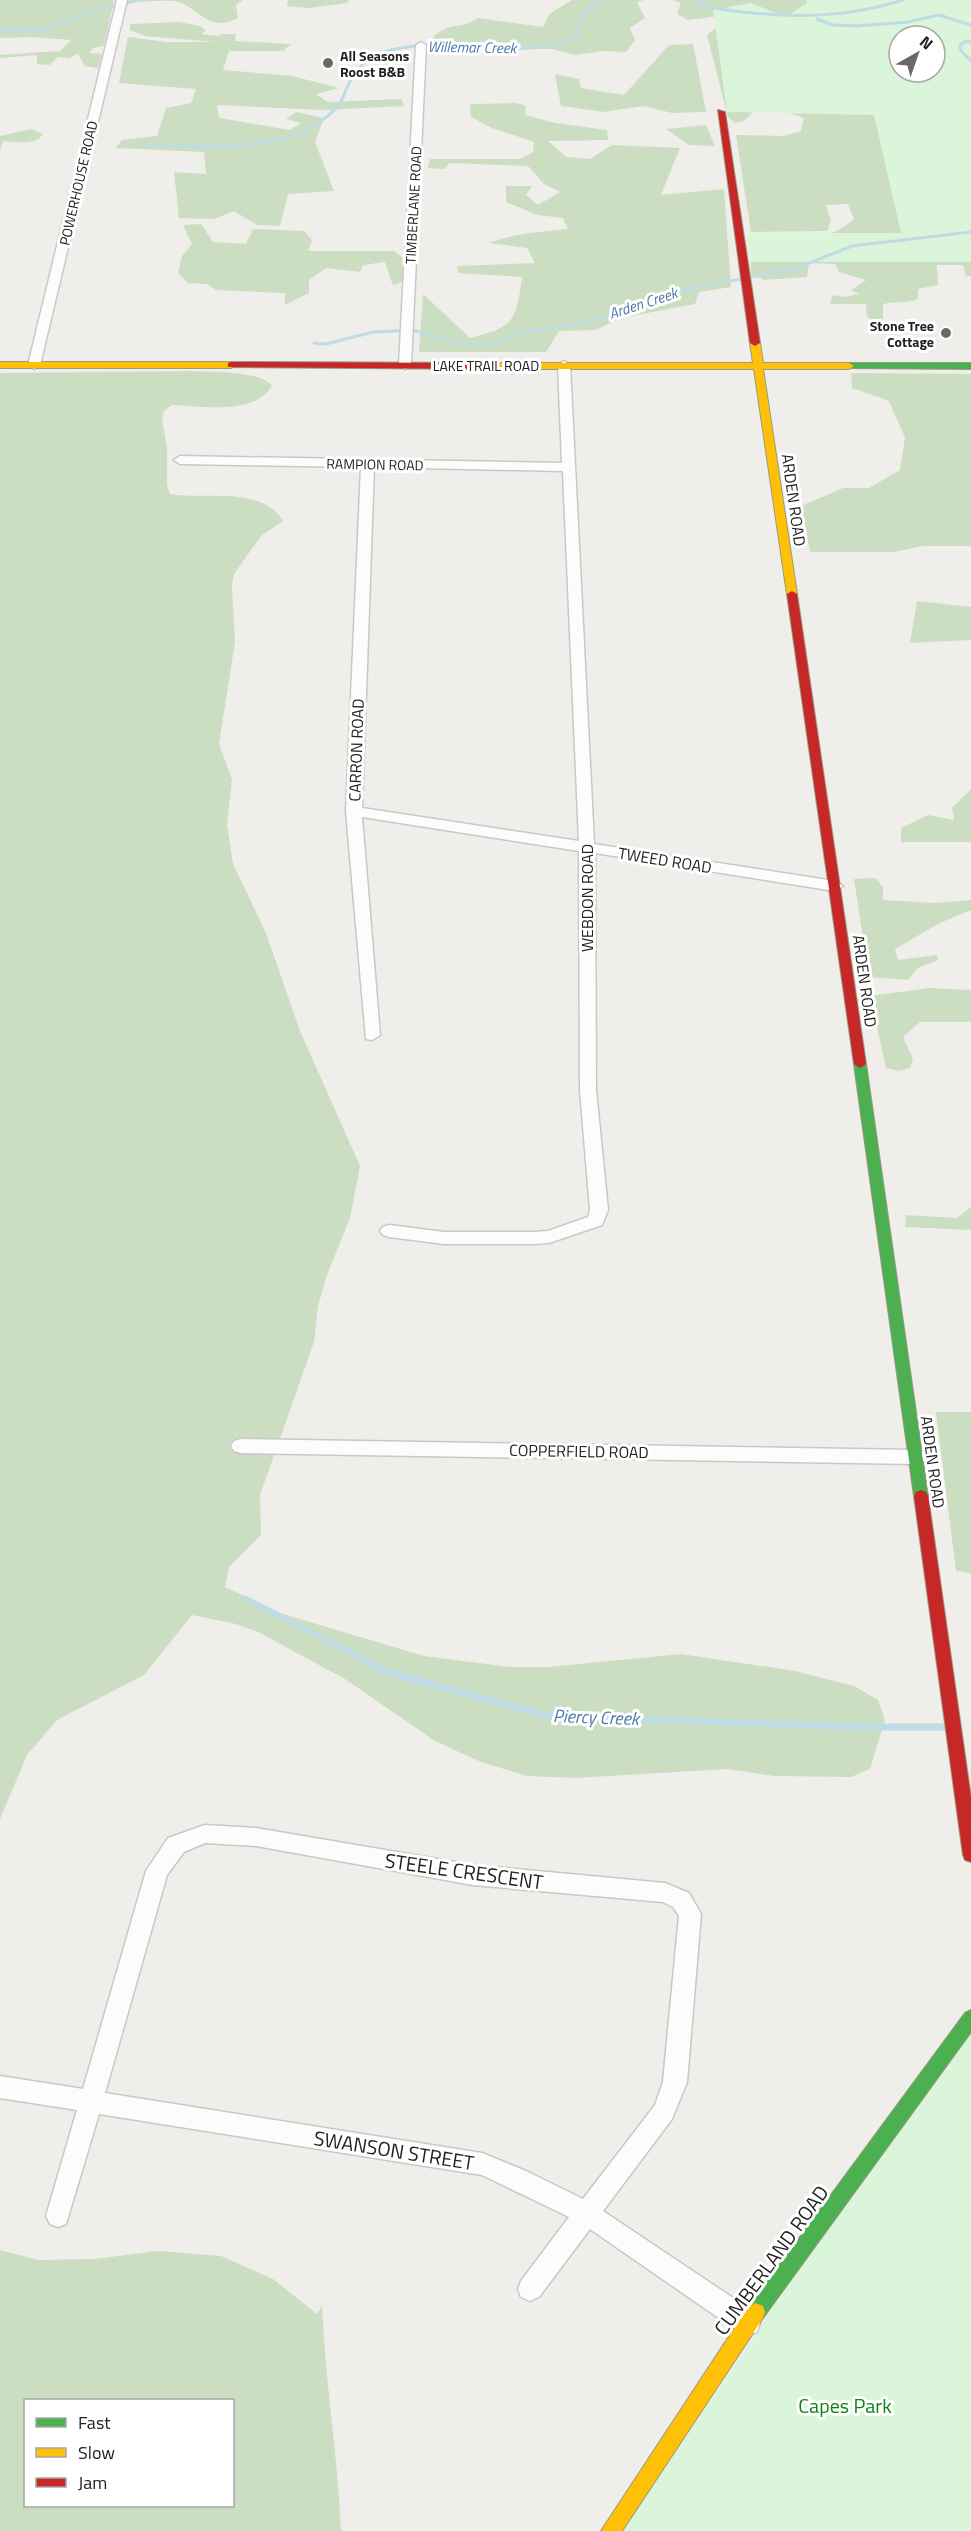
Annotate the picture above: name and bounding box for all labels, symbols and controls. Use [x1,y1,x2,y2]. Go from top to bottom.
north arrow [887,24,947,84]
text: N [915,30,939,55]
water label: Willemar Creek [427,35,519,59]
place label: All Seasons Roost B&B [340,45,410,82]
marker: All Seasons Roost B&B [321,56,335,70]
street label: POWERHOUSE ROAD [53,119,103,247]
street label: TIMBERLANE ROAD [399,146,427,264]
water label: Arden Creek [606,280,682,325]
place label: Stone Tree Cottage [870,315,934,352]
marker: Stone Tree Cottage [939,326,953,340]
street label: LAKE TRAIL ROAD [433,355,539,376]
street label: ARDEN ROAD [776,452,812,548]
street label: RAMPION ROAD [326,453,424,475]
street label: CARRON ROAD [342,698,370,802]
street label: TWEED ROAD [617,841,713,879]
street label: WEBDON ROAD [575,844,599,952]
street label: ARDEN ROAD [847,933,883,1029]
street label: ARDEN ROAD [915,1414,951,1510]
street label: COPPERFIELD ROAD [509,1438,649,1464]
water label: Piercy Creek [553,1702,641,1732]
street label: STEELE CRESCENT [383,1845,546,1898]
street label: SWANSON STREET [312,2122,477,2178]
street label: CUMBERLAND ROAD [706,2179,836,2341]
park label: Capes Park [798,2390,892,2421]
legend [24,2399,234,2507]
text: Fast [78,2409,111,2436]
text: Slow [78,2439,115,2466]
text: Jam [78,2469,107,2496]

